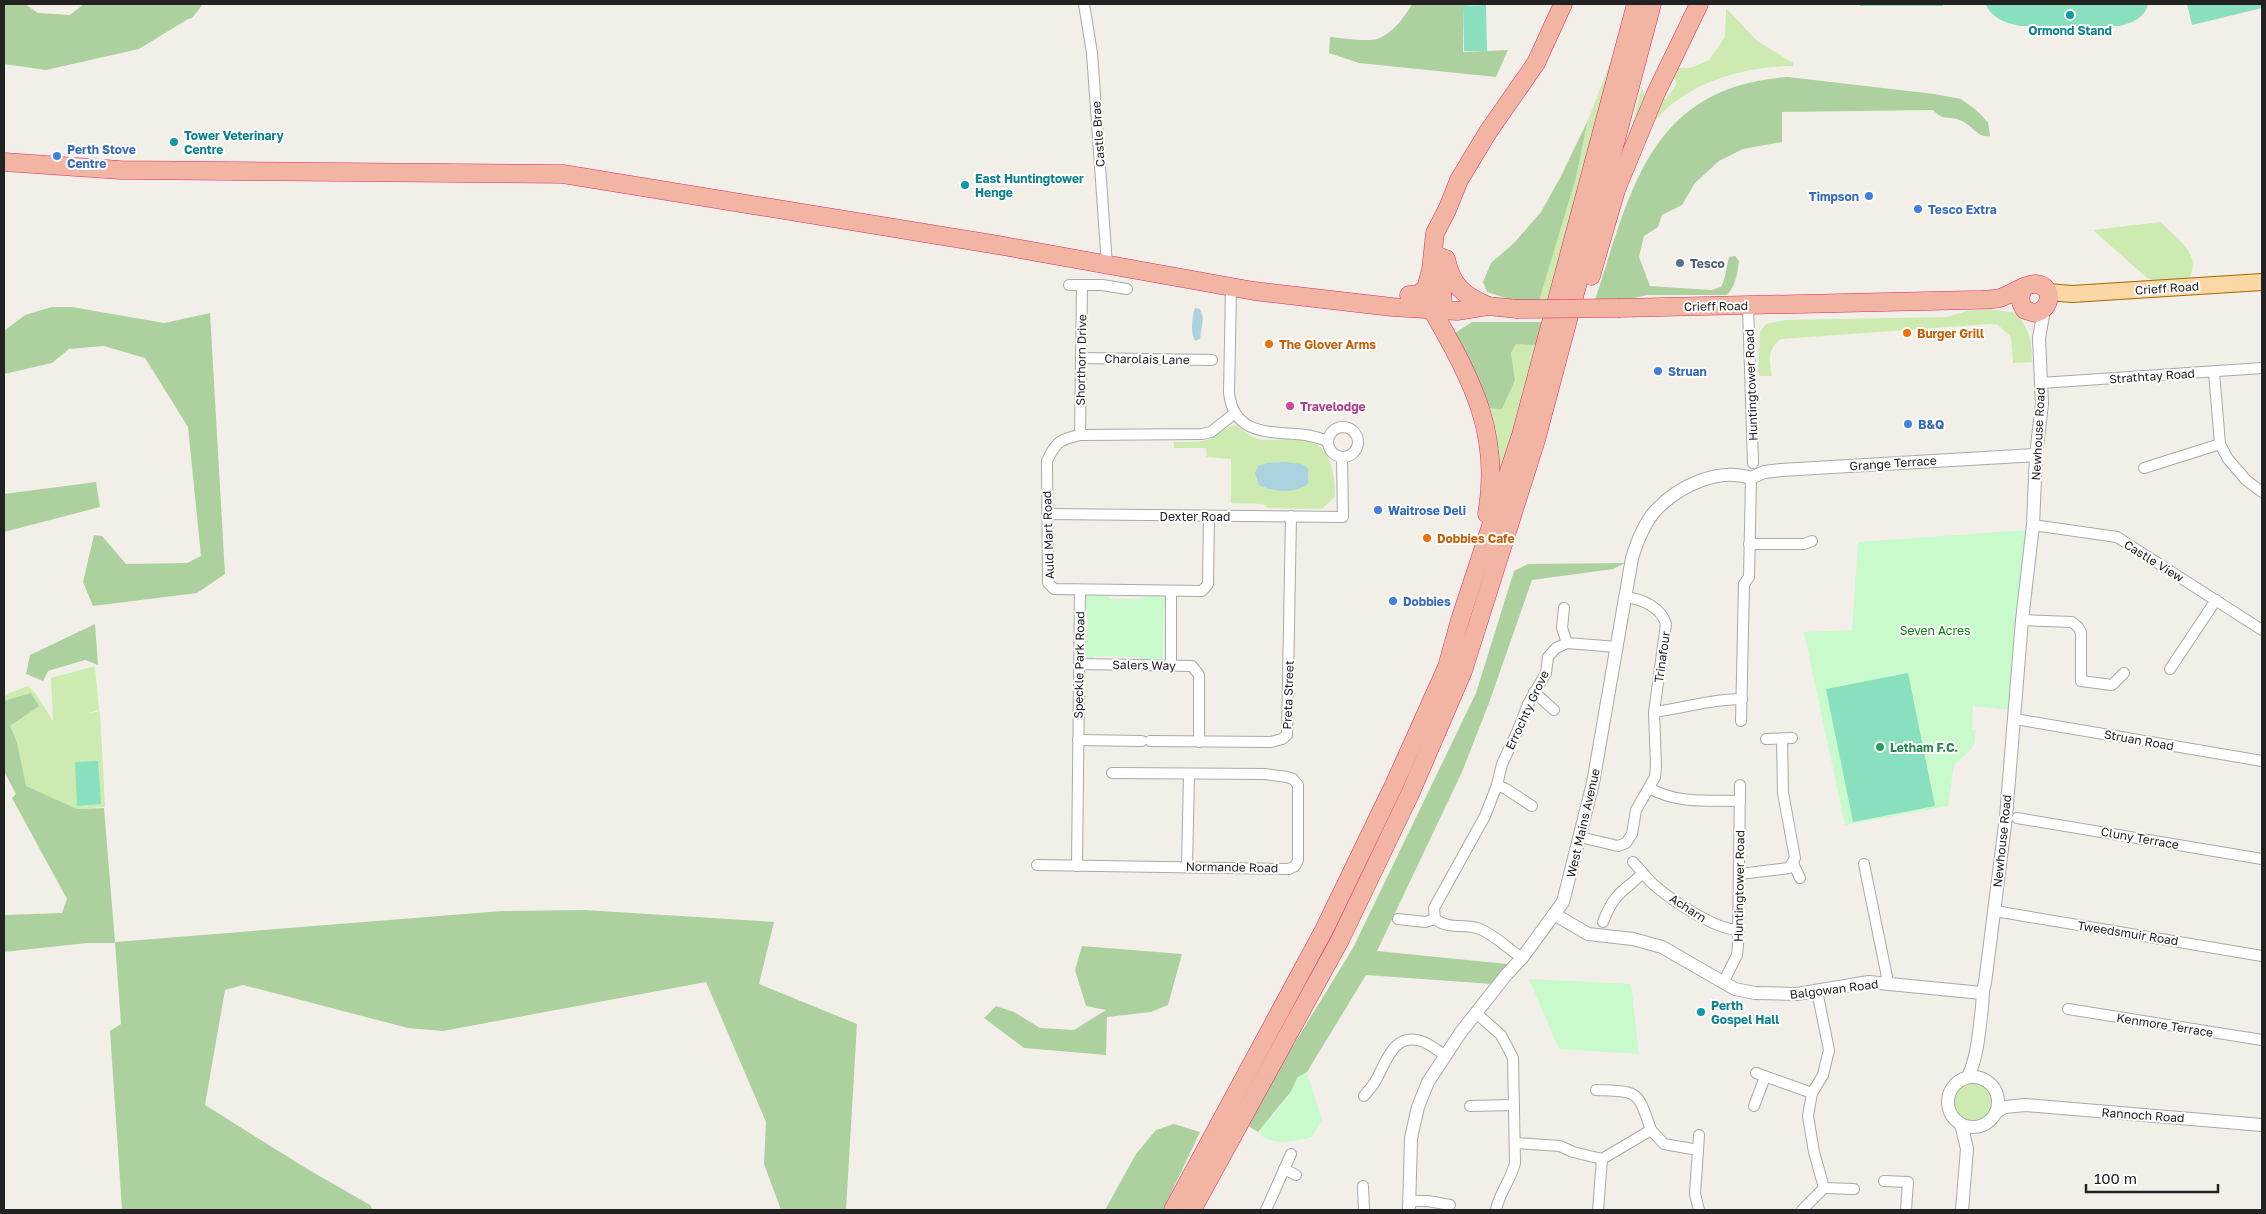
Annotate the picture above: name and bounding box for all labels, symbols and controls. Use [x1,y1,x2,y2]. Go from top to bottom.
marker: Ormond Stand [2064,9,2076,21]
place label: Ormond Stand [2028,23,2112,38]
street label: Castle Brae [1088,100,1108,168]
place label: Tower Veterinary Centre [184,128,284,157]
marker: Tower Veterinary Centre [168,136,180,148]
place label: Perth Stove Centre [67,142,136,171]
marker: Perth Stove Centre [51,150,63,162]
place label: East Huntingtower Henge [975,171,1084,200]
marker: East Huntingtower Henge [959,179,971,191]
place label: Timpson [1809,189,1859,204]
marker: Timpson [1863,190,1875,202]
place label: Tesco Extra [1928,202,1997,217]
marker: Tesco Extra [1912,203,1924,215]
place label: Tesco [1690,256,1725,271]
marker: Tesco [1674,257,1686,269]
street label: Crieff Road [2134,278,2200,298]
street label: Crieff Road [1684,298,1748,314]
street label: Shorthorn Drive [1073,314,1089,406]
place label: Burger Grill [1917,326,1984,341]
marker: Burger Grill [1901,327,1913,339]
street label: Huntingtower Road [1742,329,1760,441]
place label: The Glover Arms [1279,337,1376,352]
marker: The Glover Arms [1263,338,1275,350]
street label: Charolais Lane [1104,351,1190,367]
place label: Struan [1668,364,1707,379]
marker: Struan [1652,365,1664,377]
street label: Strathtay Road [2109,366,2195,386]
street label: Newhouse Road [2028,387,2048,481]
place label: Travelodge [1300,399,1366,414]
marker: Travelodge [1284,400,1296,412]
place label: B&Q [1918,417,1944,432]
marker: B&Q [1902,418,1914,430]
street label: Grange Terrace [1849,452,1937,474]
street label: Auld Mart Road [1039,491,1057,579]
place label: Waitrose Deli [1388,503,1466,518]
marker: Waitrose Deli [1372,504,1384,516]
street label: Dexter Road [1160,509,1230,524]
place label: Dobbies Cafe [1437,531,1515,546]
marker: Dobbies Cafe [1421,532,1433,544]
street label: Castle View [2121,537,2187,585]
place label: Dobbies [1403,594,1451,609]
marker: Dobbies [1387,595,1399,607]
street label: Speckle Park Road [1071,611,1087,719]
park label: Seven Acres [1900,623,1970,638]
street label: Trinafour [1651,630,1673,684]
street label: Salers Way [1112,657,1176,673]
street label: Preta Street [1279,660,1297,730]
street label: Errochty Grove [1502,668,1552,752]
street label: Struan Road [2103,726,2175,754]
place label: Letham F.C. [1890,740,1958,755]
marker: Letham F.C. [1874,741,1886,753]
street label: West Mains Avenue [1563,767,1603,879]
street label: Newhouse Road [1990,794,2014,888]
street label: Cluny Terrace [2100,824,2180,852]
street label: Huntingtower Road [1731,830,1747,942]
street label: Normande Road [1186,859,1278,875]
street label: Acharn [1667,891,1709,925]
street label: Tweedsmuir Road [2077,918,2179,948]
street label: Balgowan Road [1789,976,1879,1002]
place label: Perth Gospel Hall [1711,998,1779,1027]
marker: Perth Gospel Hall [1695,1006,1707,1018]
street label: Kenmore Terrace [2116,1010,2214,1040]
street label: Rannoch Road [2101,1105,2185,1125]
scale bar [2086,1162,2218,1194]
text: 100 m [2094,1169,2137,1187]

